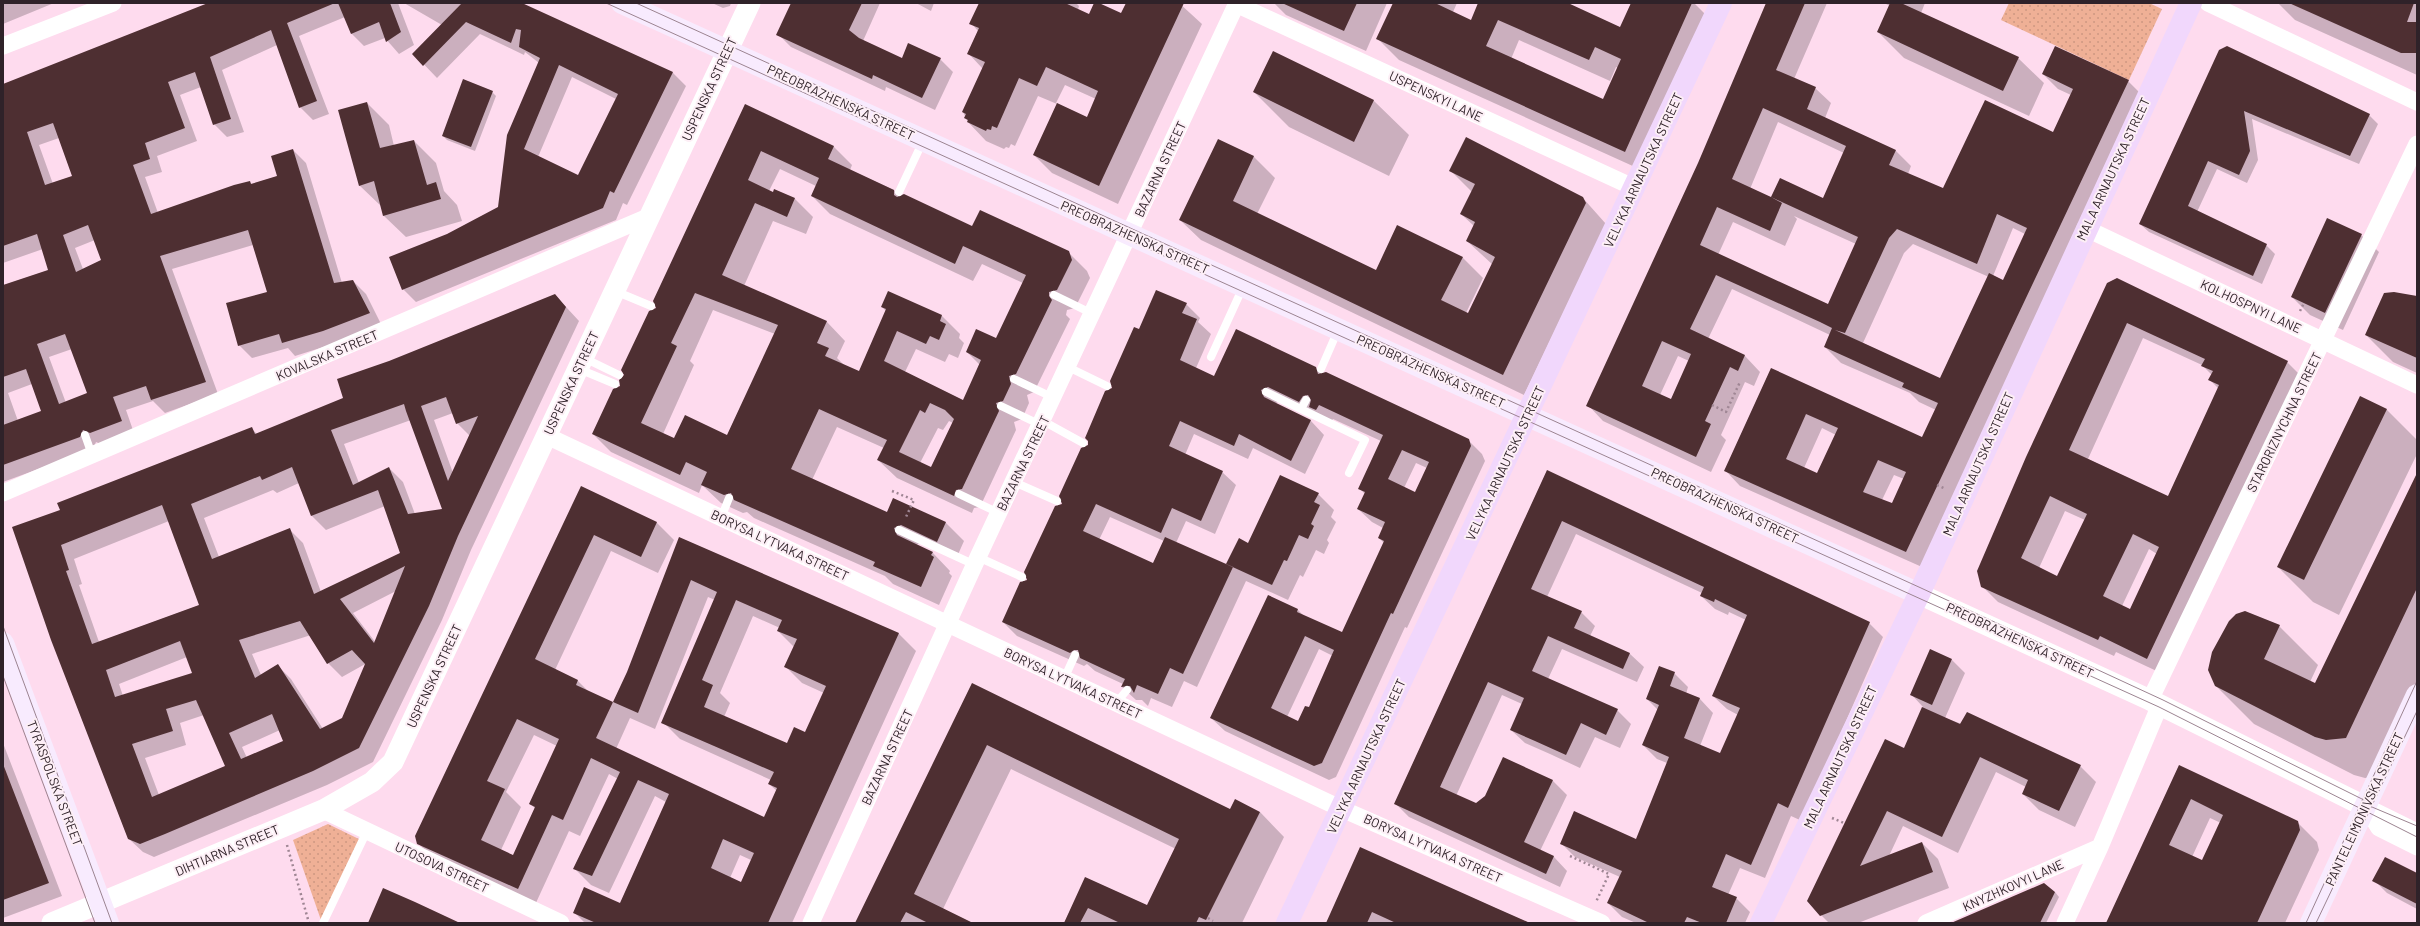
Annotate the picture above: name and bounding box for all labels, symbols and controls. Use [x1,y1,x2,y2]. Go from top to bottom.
street label: USPENSKA STREET [678,35,740,143]
street label: PREOBRAZHENSKA STREET [765,61,917,143]
street label: USPENSKYI LANE [1387,67,1486,125]
street label: VELYKA ARNAUTSKA STREET [1600,90,1686,250]
street label: MALA ARNAUTSKA STREET [2073,95,2153,243]
street label: BAZARNA STREET [1131,118,1189,220]
street label: PREOBRAZHENSKA STREET [1058,197,1212,277]
street label: KOLHOSPNYI LANE [2198,276,2304,336]
street label: KOVALSKA STREET [273,326,381,384]
street label: USPENSKA STREET [540,329,602,437]
street label: PREOBRAZHENSKA STREET [1354,331,1508,411]
street label: STARORIZNYCHNA STREET [2243,349,2325,495]
street label: VELYKA ARNAUTSKA STREET [1462,383,1548,543]
street label: MALA ARNAUTSKA STREET [1939,389,2017,539]
street label: BAZARNA STREET [993,413,1053,513]
street label: PREOBRAZHENSKA STREET [1649,464,1801,546]
street label: BORYSA LYTVAKA STREET [709,506,851,584]
street label: PREOBRAZHENSKA STREET [1944,599,2096,681]
street label: USPENSKA STREET [403,622,465,730]
street label: BORYSA LYTVAKA STREET [1002,644,1144,722]
street label: VELYKA ARNAUTSKA STREET [1323,676,1409,836]
street label: MALA ARNAUTSKA STREET [1800,683,1880,831]
street label: BAZARNA STREET [858,706,916,808]
street label: TYRASPOLSKA STREET [24,718,86,848]
street label: PANTELEIMONIVSKA STREET [2321,730,2407,888]
street label: BORYSA LYTVAKA STREET [1361,810,1505,886]
street label: DIHTIARNA STREET [173,821,281,879]
street label: UTOSOVA STREET [393,838,491,896]
street label: KNYZHKOVYI LANE [1960,856,2066,914]

